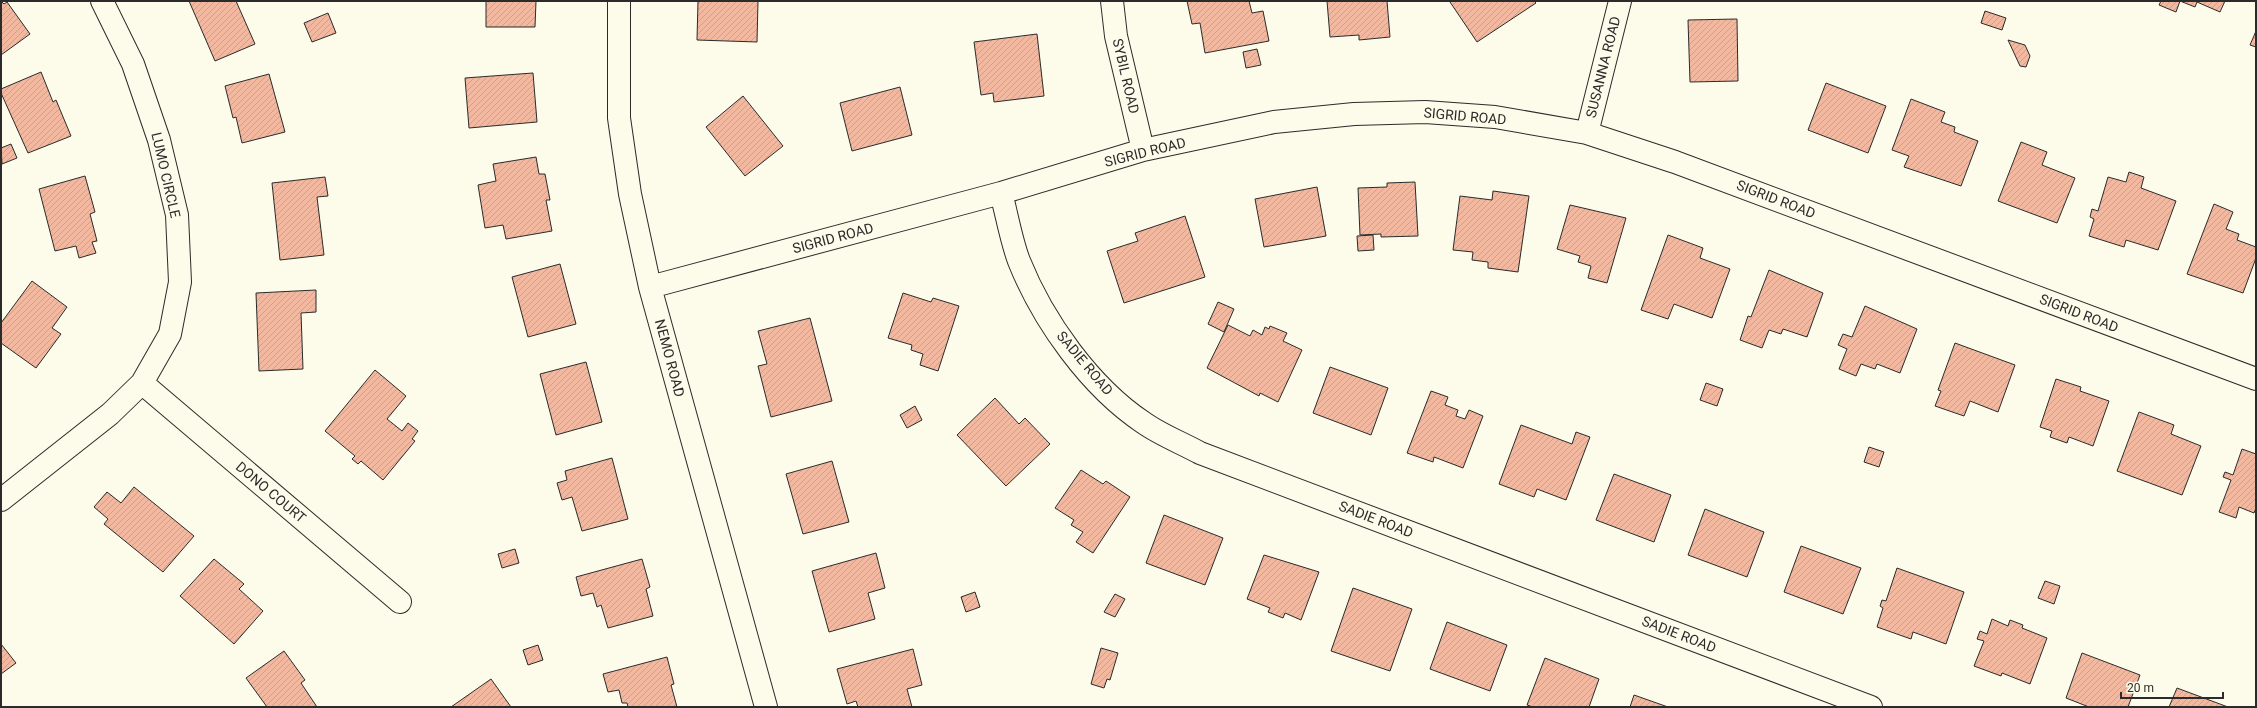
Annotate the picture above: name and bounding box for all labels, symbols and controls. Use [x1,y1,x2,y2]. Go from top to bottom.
street label: SUSANNA ROAD [1583,15,1623,119]
street label: SYBIL ROAD [1110,37,1142,115]
street label: SIGRID ROAD [1423,104,1507,128]
street label: LUMO CIRCLE [148,130,184,220]
street label: SIGRID ROAD [1103,134,1187,170]
street label: SIGRID ROAD [1734,177,1818,221]
street label: SIGRID ROAD [791,220,875,256]
street label: SIGRID ROAD [2037,291,2121,335]
street label: NEMO ROAD [652,317,688,399]
street label: SADIE ROAD [1054,328,1116,398]
street label: DONO COURT [233,458,310,526]
street label: SADIE ROAD [1337,497,1415,541]
street label: SADIE ROAD [1640,612,1718,656]
scale bar [2121,674,2223,700]
text: 20 m [2127,681,2154,695]

